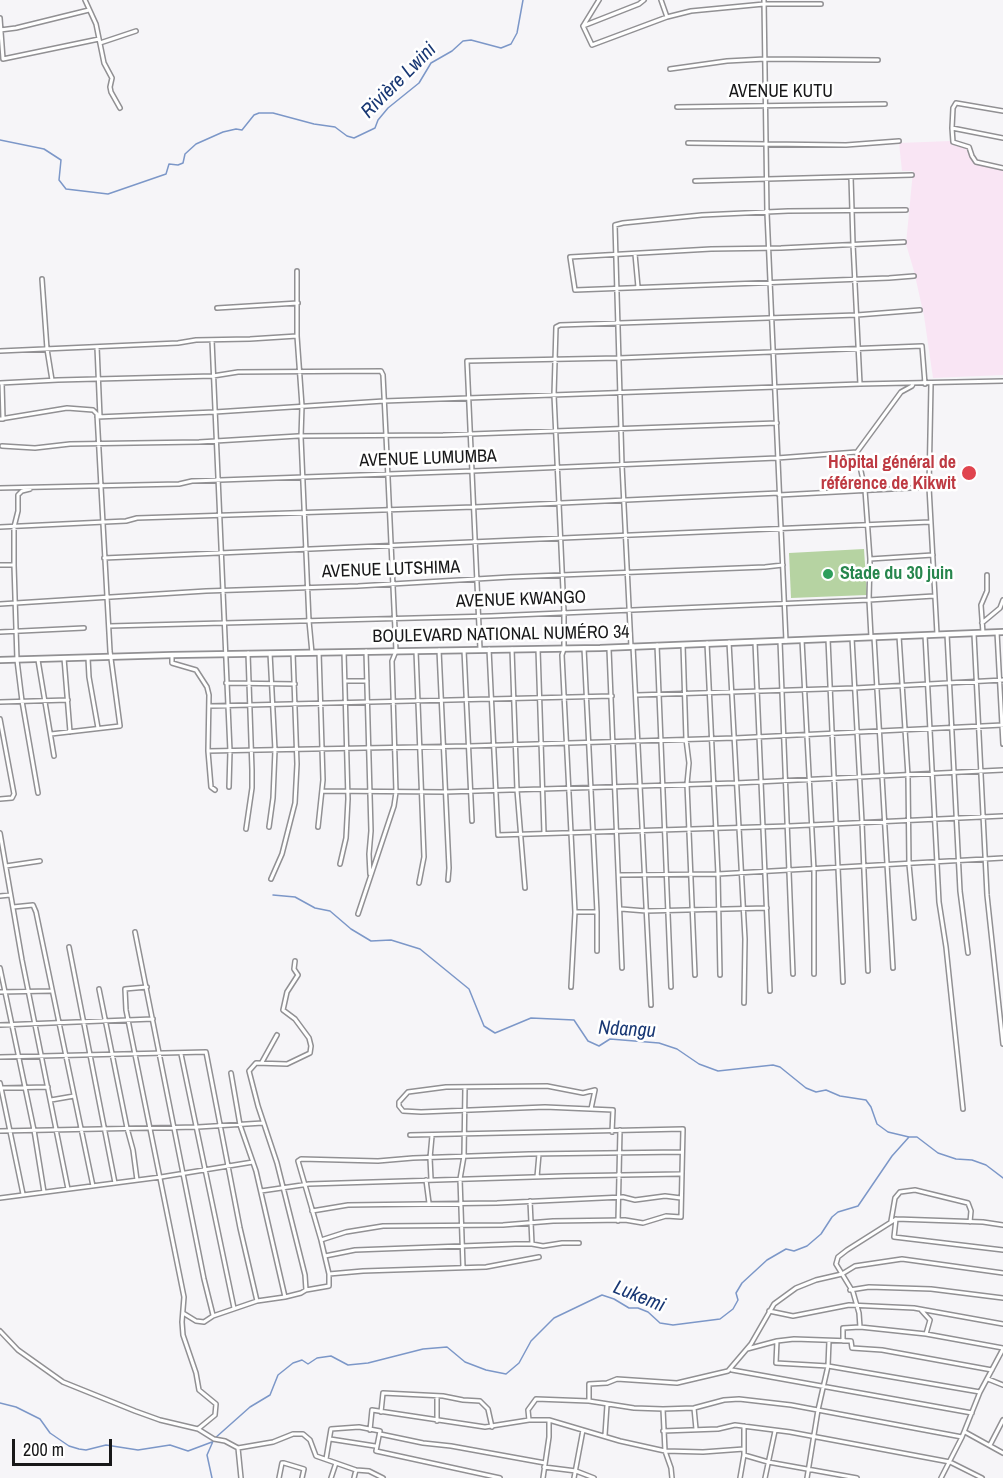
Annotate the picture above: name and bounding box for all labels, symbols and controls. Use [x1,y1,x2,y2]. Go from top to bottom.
water label: Rivière Lwini [356,38,442,124]
street label: AVENUE KUTU [729,81,833,103]
street label: AVENUE LUMUMBA [359,446,497,472]
place label: Hôpital général de référence de Kikwit [821,452,956,494]
marker: Hôpital général de référence de Kikwit [960,464,978,482]
street label: AVENUE LUTSHIMA [321,557,461,583]
place label: Stade du 30 juin [840,563,953,585]
marker: Stade du 30 juin [821,567,835,581]
street label: AVENUE KWANGO [455,587,587,613]
street label: BOULEVARD NATIONAL NUMÉRO 34 [372,622,630,648]
water label: Ndangu [598,1017,656,1043]
water label: Lukemi [610,1276,668,1318]
scale bar [15,1427,116,1465]
text: 200 m [23,1437,64,1462]

